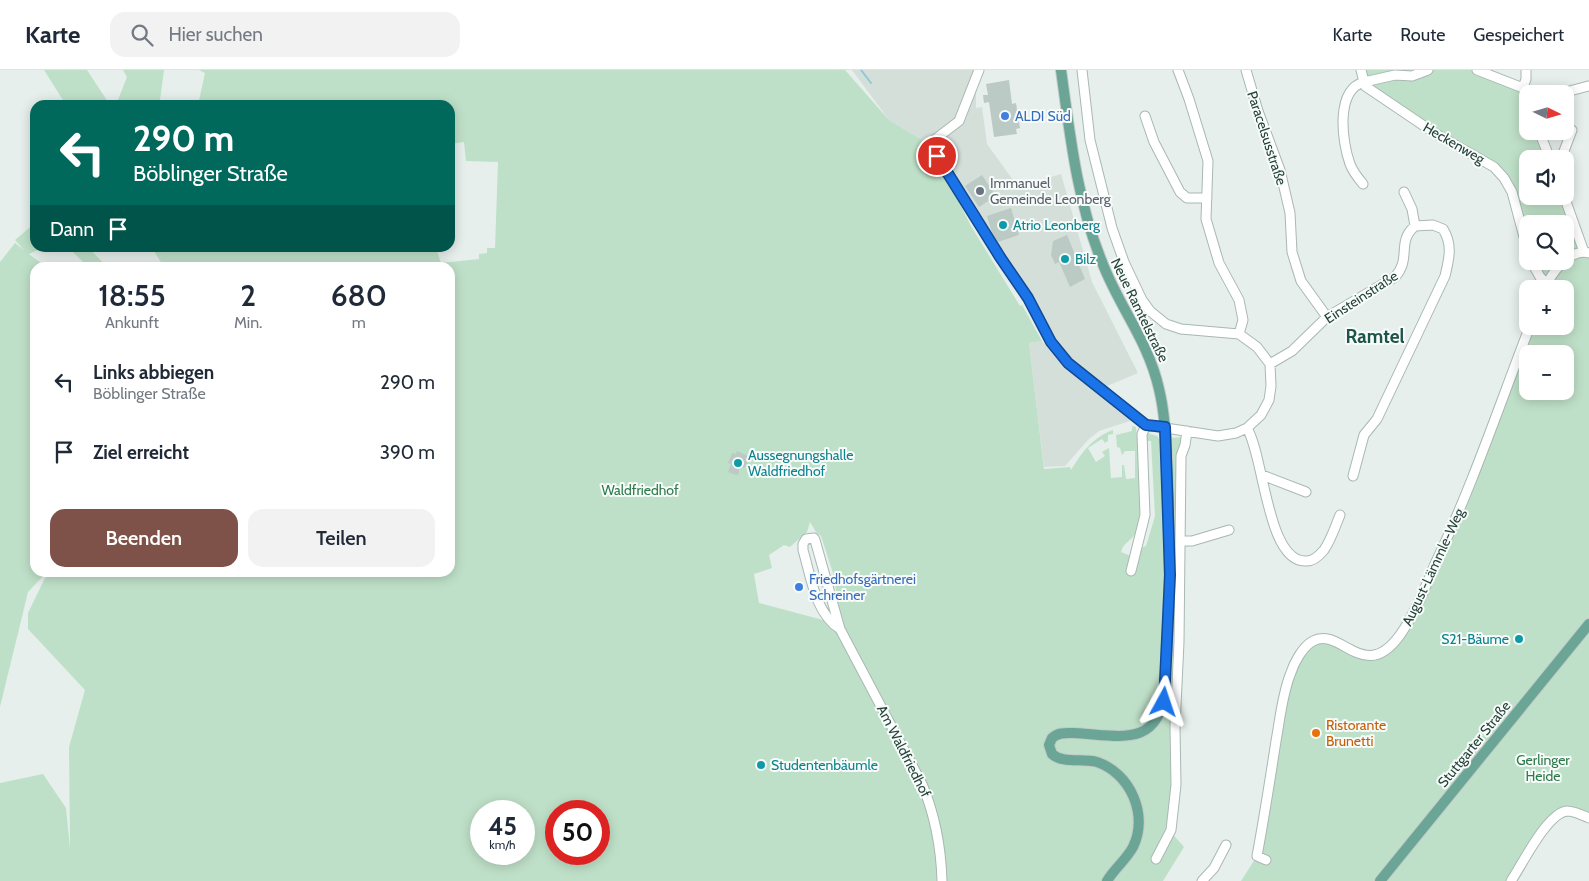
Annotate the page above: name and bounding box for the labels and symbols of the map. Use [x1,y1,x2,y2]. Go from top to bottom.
north arrow [1519,85,1574,140]
street label: Paracelsusstraße [1243,89,1291,187]
place label: ALDI Süd [1015,107,1071,125]
marker: ALDI Süd [999,110,1011,122]
street label: Heckenweg [1420,118,1489,168]
pin [916,135,958,177]
place label: Immanuel Gemeinde Leonberg [990,174,1112,208]
marker: Immanuel Gemeinde Leonberg [974,185,986,197]
place label: Atrio Leonberg [1013,216,1101,234]
marker: Atrio Leonberg [997,219,1009,231]
place label: Bilz [1075,250,1097,268]
marker: Bilz [1059,253,1071,265]
street label: Neue Ramtelstraße [1107,255,1173,365]
street label: Einsteinstraße [1321,267,1401,327]
district label: Ramtel [1346,325,1404,348]
place label: Aussegnungshalle Waldfriedhof [748,446,853,480]
marker: Aussegnungshalle Waldfriedhof [732,457,744,469]
park label: Waldfriedhof [601,481,679,499]
street label: August-Lämmle-Weg [1398,504,1469,629]
place label: Friedhofsgärtnerei Schreiner [809,570,916,604]
marker: Friedhofsgärtnerei Schreiner [793,581,805,593]
place label: S21-Bäume [1441,630,1509,648]
marker: S21-Bäume [1513,633,1525,645]
position arrow [1137,675,1189,727]
street label: Stuttgarter Straße [1434,697,1514,791]
street label: Am Waldfriedhof [873,702,935,801]
place label: Ristorante Brunetti [1326,716,1386,750]
marker: Ristorante Brunetti [1310,727,1322,739]
park label: Gerlinger Heide [1516,751,1570,785]
place label: Studentenbäumle [771,756,878,774]
marker: Studentenbäumle [755,759,767,771]
speed limit sign: 50 [545,800,610,865]

